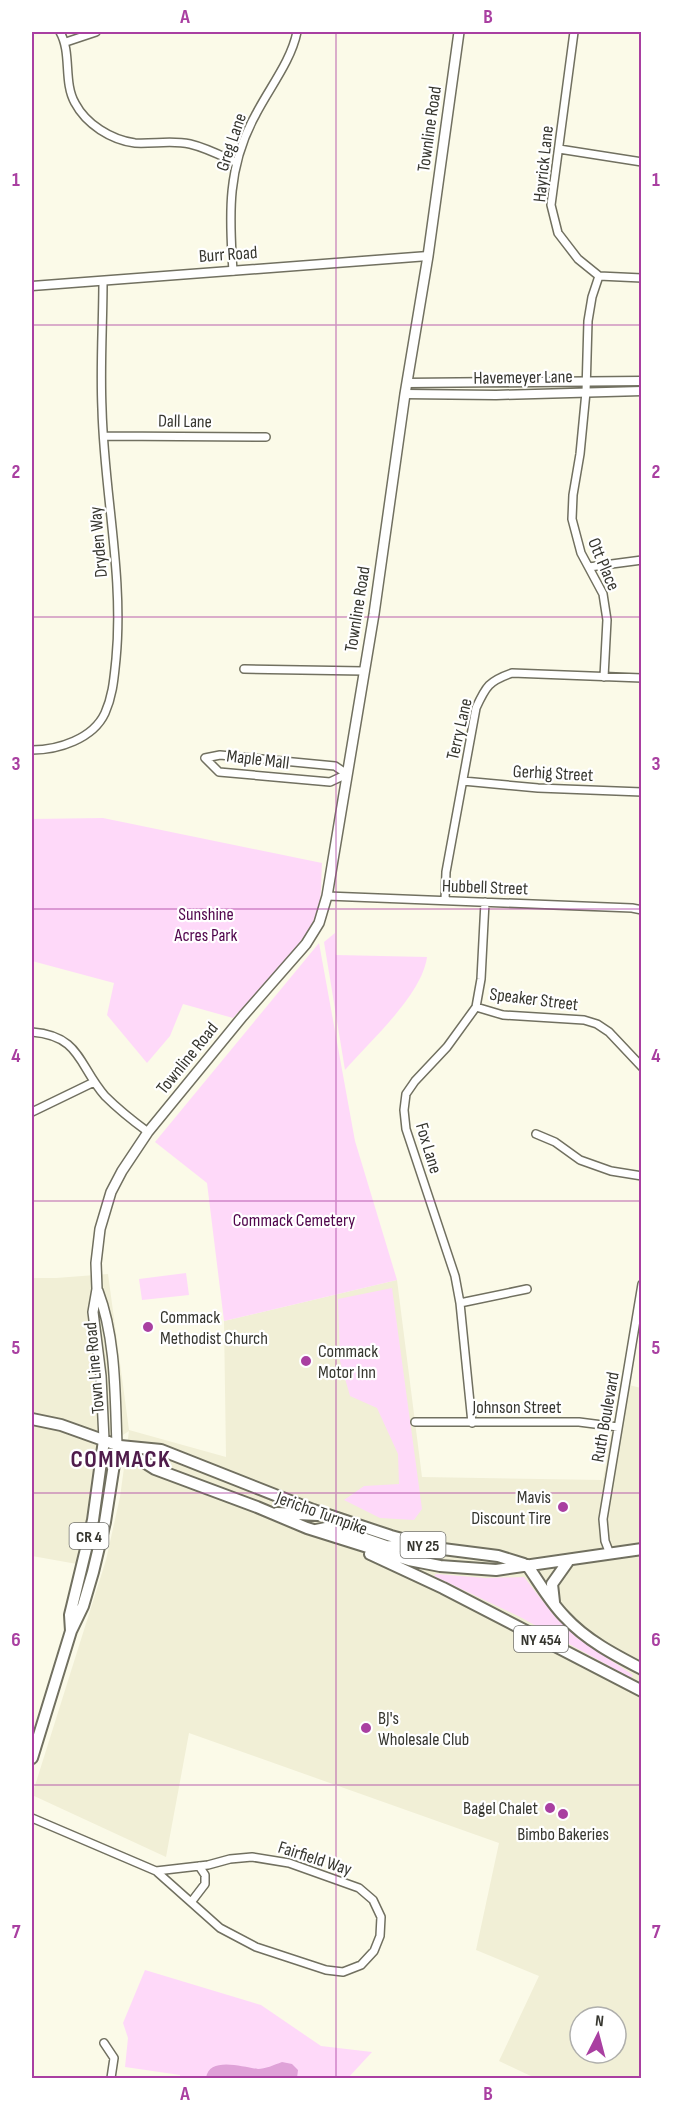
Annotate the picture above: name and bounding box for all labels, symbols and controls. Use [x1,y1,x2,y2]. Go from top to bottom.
text: A [179,5,190,29]
text: B [483,5,493,29]
street label: Townline Road [413,85,446,173]
street label: Greg Lane [212,111,251,174]
street label: Hayrick Lane [529,125,558,203]
text: 1 [12,168,20,192]
text: 1 [652,168,660,192]
street label: Burr Road [198,242,258,267]
street label: Havemeyer Lane [473,366,573,389]
street label: Dall Lane [158,411,212,432]
text: 2 [12,460,20,484]
text: 2 [652,460,660,484]
street label: Dryden Way [85,505,112,578]
street label: Ott Place [583,535,624,594]
street label: Townline Road [340,565,375,653]
street label: Terry Lane [442,696,477,762]
street label: Maple Mall [225,745,290,774]
text: 3 [12,752,21,776]
text: 3 [652,752,661,776]
street label: Gerhig Street [512,761,594,786]
street label: Hubbell Street [441,875,529,900]
park label: Sunshine Acres Park [174,904,238,946]
street label: Speaker Street [488,984,580,1015]
street label: Townline Road [152,1018,223,1098]
text: 4 [11,1044,21,1068]
text: 4 [651,1044,661,1068]
street label: Fox Lane [411,1120,446,1176]
park label: Commack Cemetery [233,1210,355,1231]
place label: Commack Methodist Church [160,1307,268,1349]
marker: Commack Methodist Church [141,1320,155,1334]
street label: Town Line Road [80,1321,109,1415]
text: 5 [12,1336,21,1360]
text: 5 [652,1336,661,1360]
place label: Commack Motor Inn [318,1341,378,1383]
marker: Commack Motor Inn [299,1354,313,1368]
street label: Ruth Boulevard [587,1370,624,1464]
street label: Johnson Street [471,1397,562,1418]
district label: COMMACK [71,1445,171,1474]
street label: Jericho Turnpike [272,1487,370,1540]
place label: Mavis Discount Tire [471,1487,551,1529]
marker: Mavis Discount Tire [556,1500,570,1514]
road number: CR 4 [70,1523,109,1549]
road number: NY 25 [400,1532,446,1558]
road number: NY 454 [514,1626,568,1652]
text: 6 [11,1628,21,1652]
text: 6 [651,1628,661,1652]
place label: BJ's Wholesale Club [378,1708,469,1750]
marker: BJ's Wholesale Club [359,1721,373,1735]
place label: Bagel Chalet [463,1798,539,1819]
marker: Bagel Chalet [543,1801,557,1815]
marker: Bimbo Bakeries [556,1807,570,1821]
place label: Bimbo Bakeries [517,1824,609,1845]
street label: Fairfield Way [275,1837,354,1880]
text: 7 [12,1920,21,1944]
text: 7 [652,1920,661,1944]
north arrow [568,2005,628,2065]
text: N [594,2012,605,2031]
text: A [179,2082,190,2106]
text: B [483,2082,493,2106]

